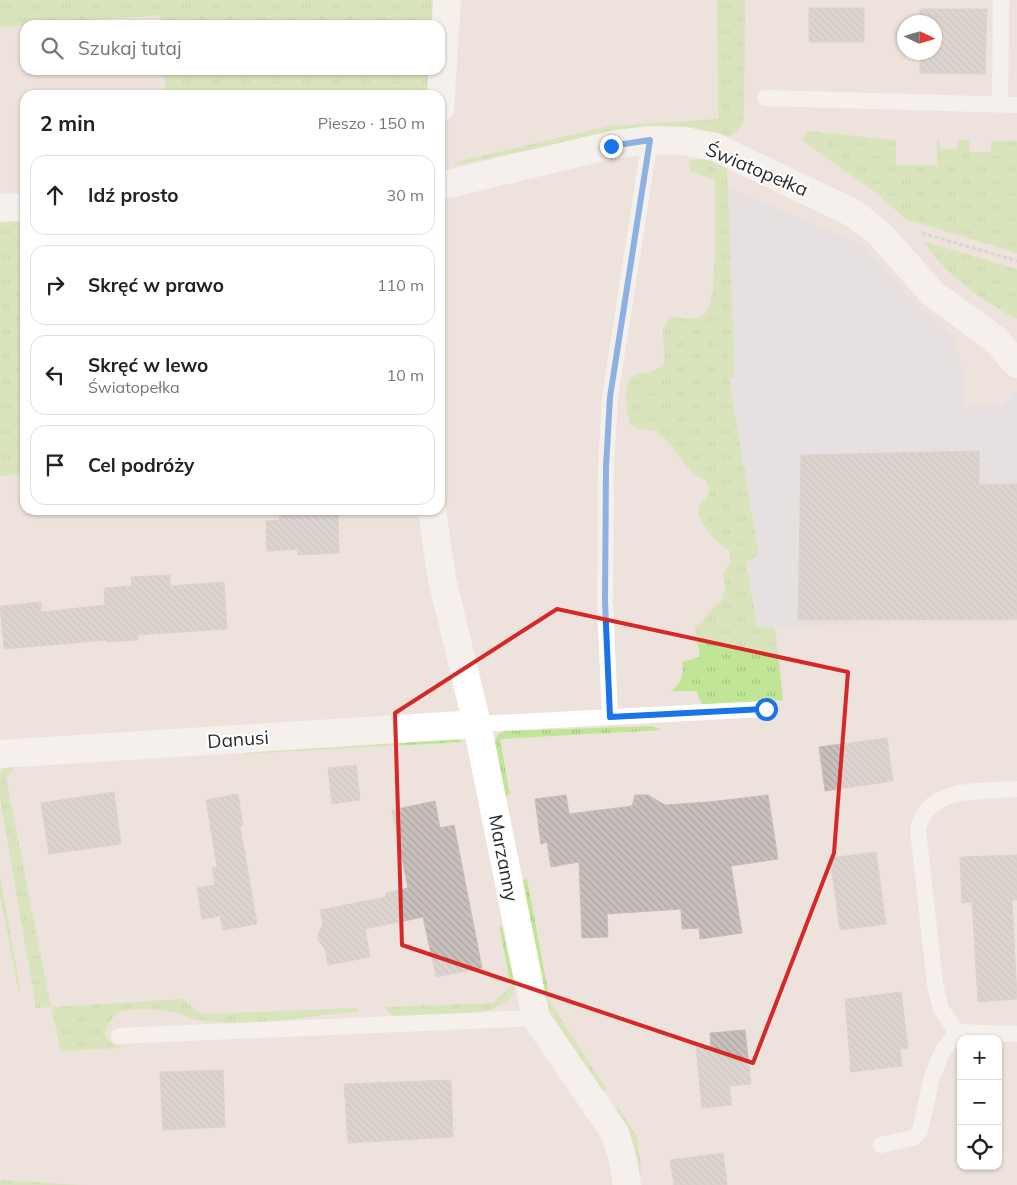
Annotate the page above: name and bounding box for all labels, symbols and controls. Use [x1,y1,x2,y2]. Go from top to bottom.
north arrow [897,15,942,60]
search box [20,20,445,75]
icon: search [38,34,66,62]
text: Szukaj tutaj [78,36,181,60]
text: 2 min [40,110,95,136]
text: Pieszo · 150 m [318,113,425,133]
route end [600,135,623,158]
street label: Światopełka [702,137,812,201]
icon: ahead [41,181,69,209]
text: Idź prosto [88,183,179,207]
text: 30 m [387,185,424,205]
icon: right [41,271,69,299]
text: Skręć w prawo [88,273,224,297]
text: 110 m [377,275,424,295]
text: Skręć w lewo [88,353,208,377]
icon: left [41,361,69,389]
text: 10 m [387,365,424,385]
text: Światopełka [88,377,180,397]
icon: arrive [41,451,69,479]
text: Cel podróży [88,453,194,477]
route start [755,698,778,721]
street label: Danusi [206,725,270,753]
street label: Marzanny [484,812,524,904]
map controls [957,1035,1002,1170]
button: + [957,1035,1002,1080]
button: − [957,1080,1002,1125]
button: locate [957,1125,1002,1170]

